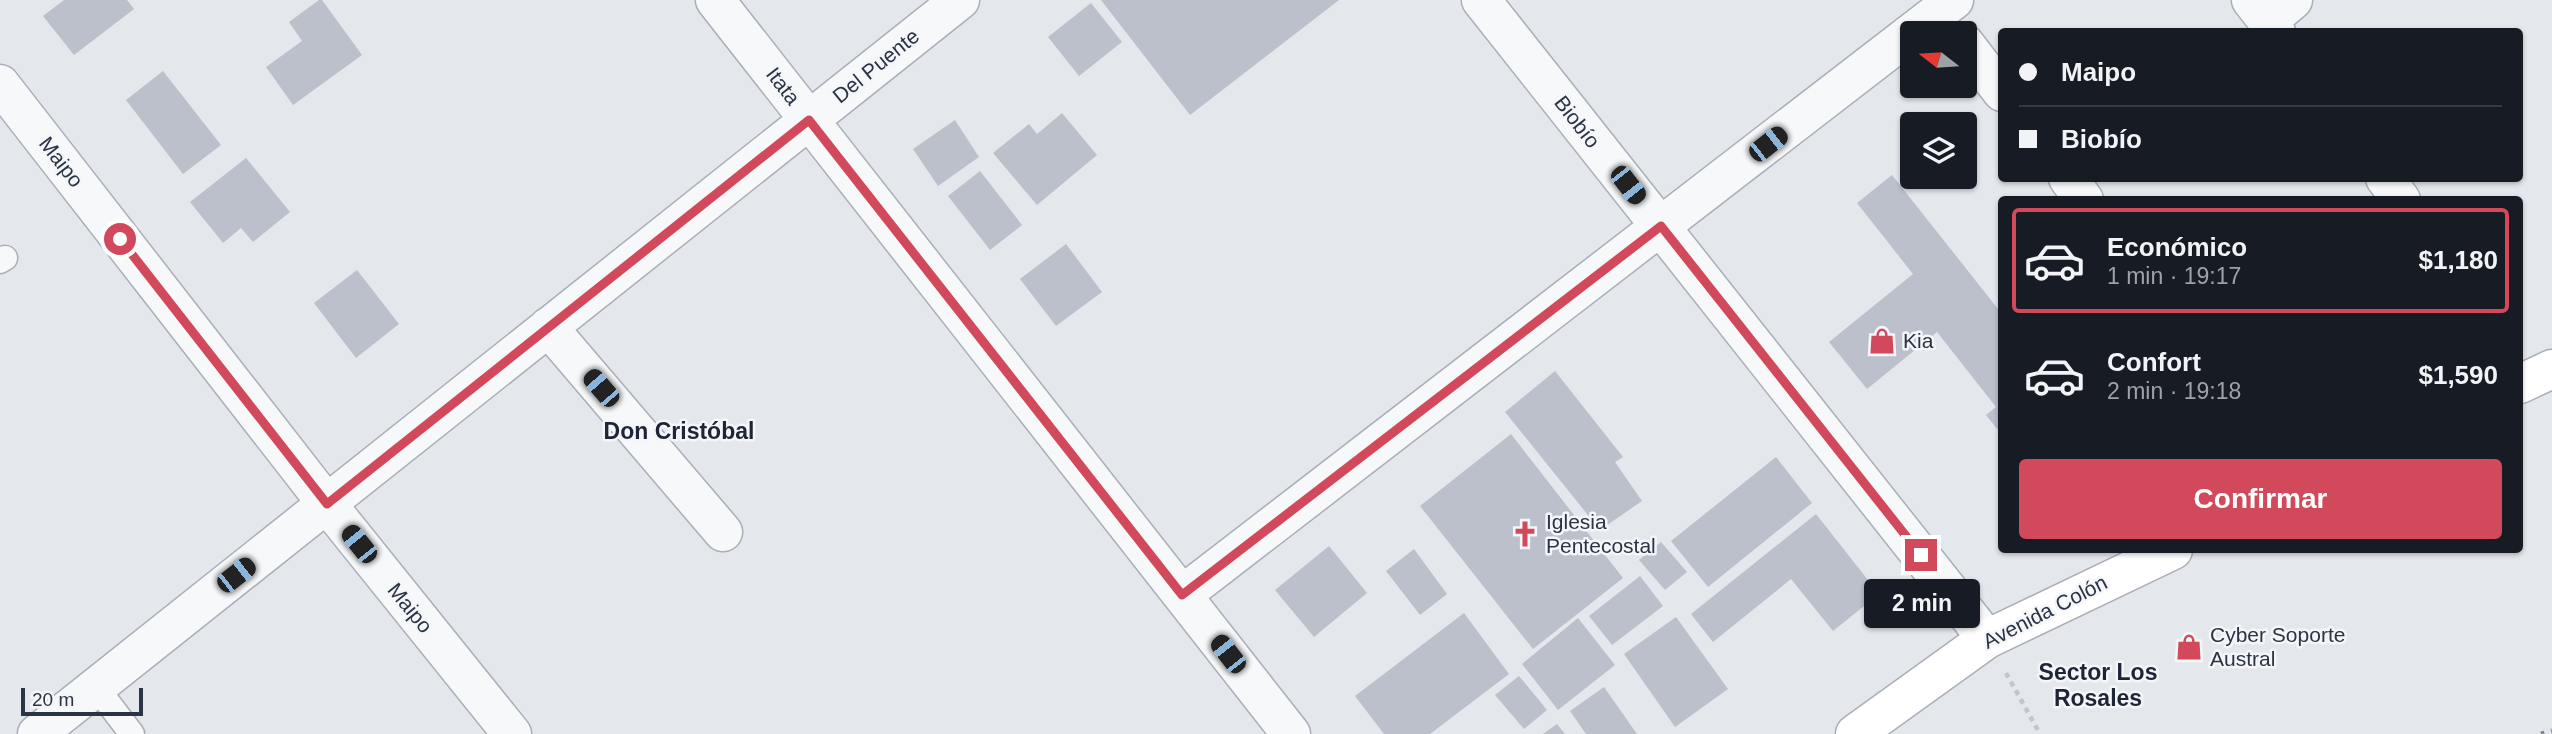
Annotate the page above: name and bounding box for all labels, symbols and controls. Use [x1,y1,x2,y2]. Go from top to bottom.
north arrow [1900,21,1978,98]
map controls [1900,21,1977,189]
street label: Del Puente [828,24,923,107]
text: Maipo [2061,57,2136,87]
street label: Itata [762,63,805,109]
street label: Biobío [1550,91,1605,152]
button: layers [1900,112,1977,189]
car [1745,123,1792,165]
text: Biobío [2061,124,2142,154]
street label: Maipo [35,132,88,191]
car [1607,162,1650,208]
route start [104,223,136,255]
icon: car [2023,229,2086,292]
text: Económico [2107,232,2247,262]
text: $1,180 [2418,245,2498,275]
text: 1 min · 19:17 [2107,263,2241,289]
shop icon: Kia [1867,326,1897,356]
place label: Kia [1903,329,1934,352]
icon: car [2023,344,2086,407]
text: Confort [2107,347,2201,377]
text: $1,590 [2418,360,2498,390]
car [580,365,623,411]
text: 2 min · 19:18 [2107,378,2241,404]
district label: Don Cristóbal [604,418,754,444]
button: Confirmar [2019,459,2502,539]
place label: Iglesia Pentecostal [1546,510,1656,557]
church icon: Iglesia Pentecostal [1510,519,1540,549]
car [338,521,381,567]
route end [1905,539,1937,571]
car [213,554,260,596]
street label: Avenida Colón [1979,570,2111,653]
street label: Maipo [383,578,437,637]
callout: 2 min [1863,580,1979,628]
text: 2 min [1892,590,1952,616]
place label: Cyber Soporte Austral [2210,623,2345,670]
car [1207,631,1250,677]
shop icon: Cyber Soporte Austral [2174,632,2204,662]
district label: Sector Los Rosales [2039,659,2157,711]
scale bar [21,685,144,717]
text: 20 m [32,689,74,710]

